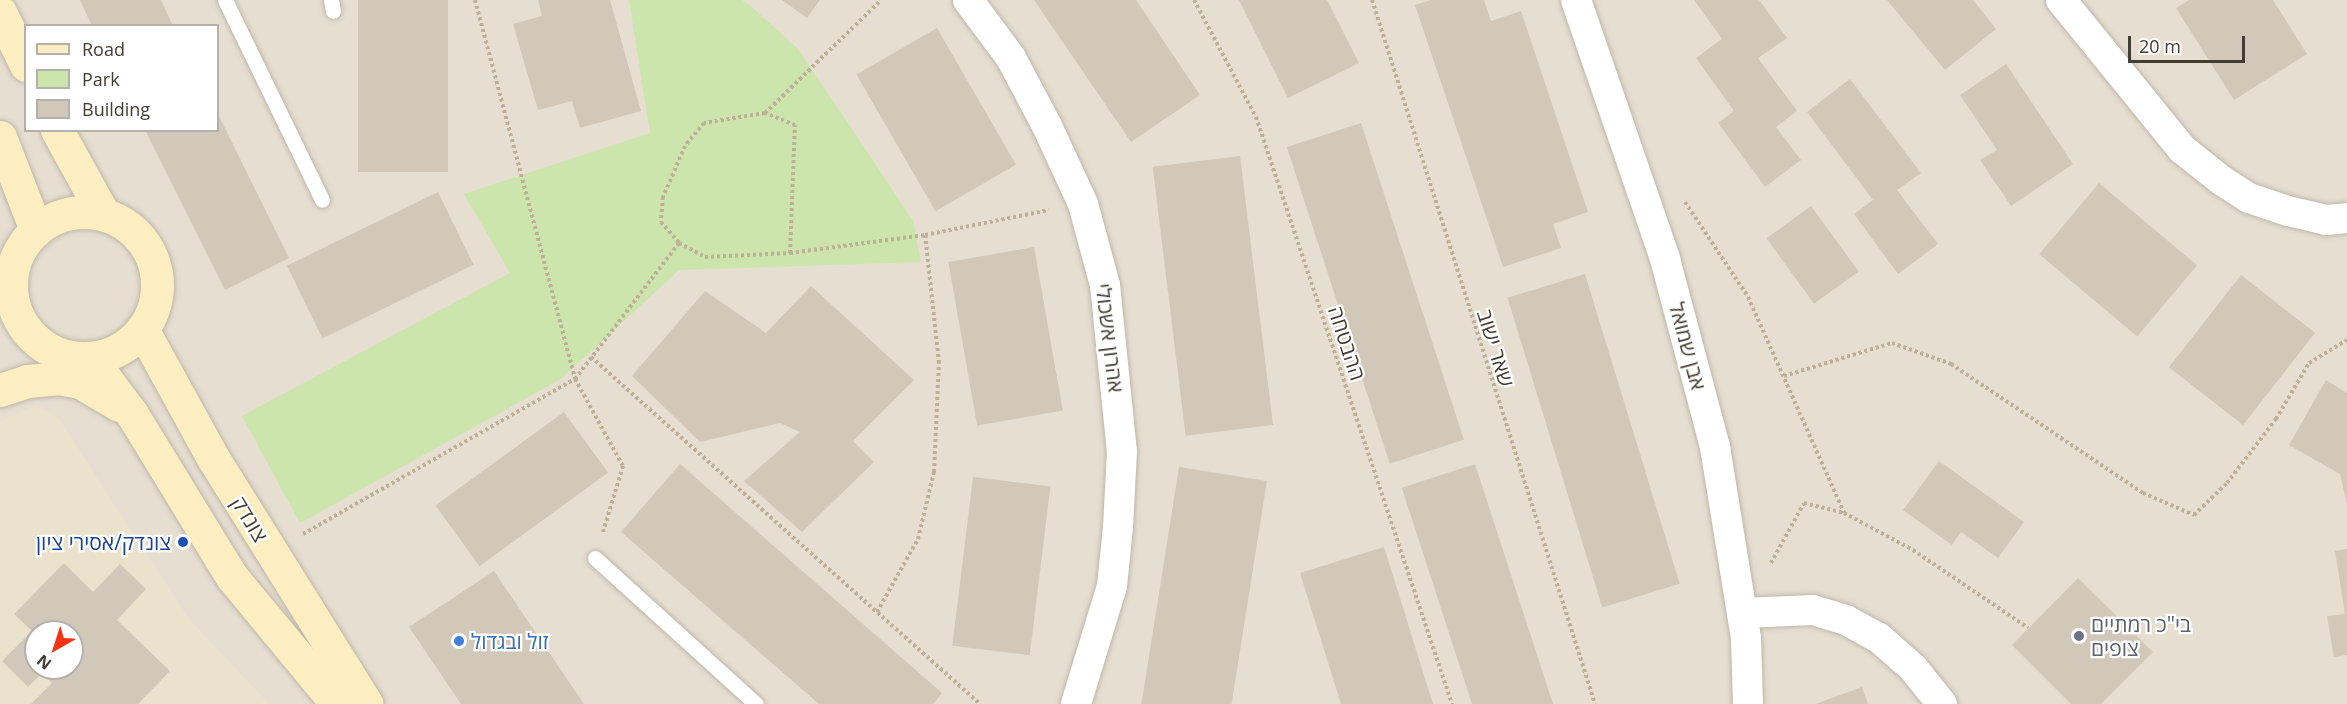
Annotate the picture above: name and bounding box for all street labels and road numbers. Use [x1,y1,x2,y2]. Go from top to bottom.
street label: אהרון אשכולי [1091,282,1129,394]
street label: אבן שמואל [1664,299,1712,393]
street label: ההבטחה [1323,303,1371,383]
street label: שאר ישוב [1472,306,1520,390]
street label: צונדק [227,491,273,547]

